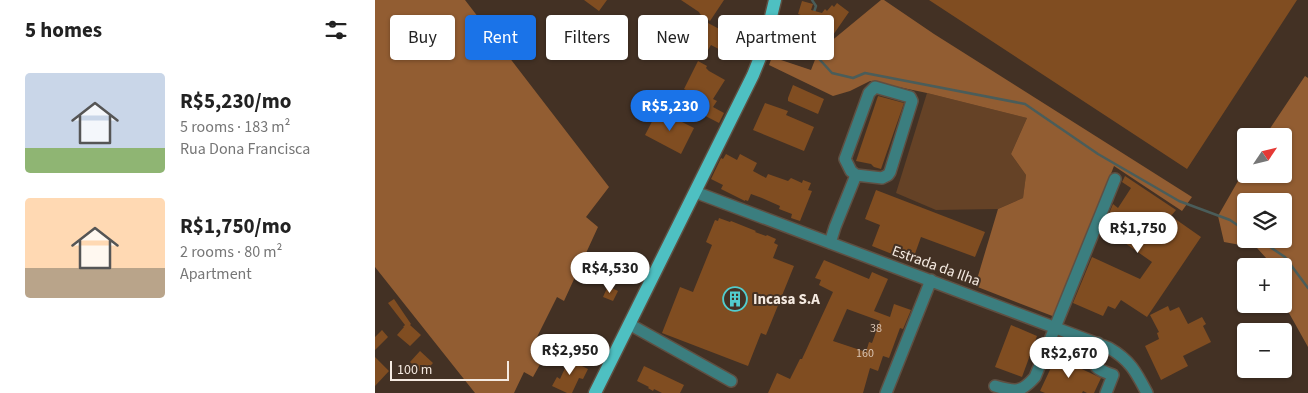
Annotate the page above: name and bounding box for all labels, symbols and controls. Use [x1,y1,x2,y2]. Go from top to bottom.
text: 5 homes [25,15,102,45]
chip: Buy [390,15,455,60]
chip: Rent [465,15,536,60]
chip: Filters [546,15,628,60]
chip: New [638,15,708,60]
chip: Apartment [718,15,834,60]
icon: filters [322,16,350,44]
text: R$5,230/mo [180,86,291,116]
pin: R$5,230 [624,90,716,132]
icon: home [65,93,125,153]
text: R$5,230 [642,95,698,117]
text: 5 rooms · 183 m² [180,116,290,138]
north arrow [1237,128,1293,182]
map controls [1237,128,1292,378]
text: Rua Dona Francisca [180,138,310,160]
button: layers [1237,193,1292,248]
text: R$1,750/mo [180,211,291,241]
pin: R$1,750 [1092,212,1184,254]
text: R$1,750 [1110,217,1166,239]
icon: home [65,218,125,278]
street label: Estrada da Ilha [889,240,983,292]
text: 2 rooms · 80 m² [180,241,282,263]
pin: R$4,530 [564,252,656,294]
text: R$4,530 [582,257,638,279]
button: + [1237,258,1292,313]
text: Apartment [180,263,252,285]
building icon: Incasa S.A [722,286,748,312]
place label: Incasa S.A [753,289,820,310]
house number: 38 [870,320,882,337]
button: − [1237,323,1292,378]
pin: R$2,950 [524,334,616,376]
pin: R$2,670 [1023,336,1115,379]
text: R$2,950 [542,339,598,361]
text: R$2,670 [1041,342,1097,364]
house number: 160 [856,345,874,362]
scale bar [390,358,509,381]
text: 100 m [397,360,432,380]

